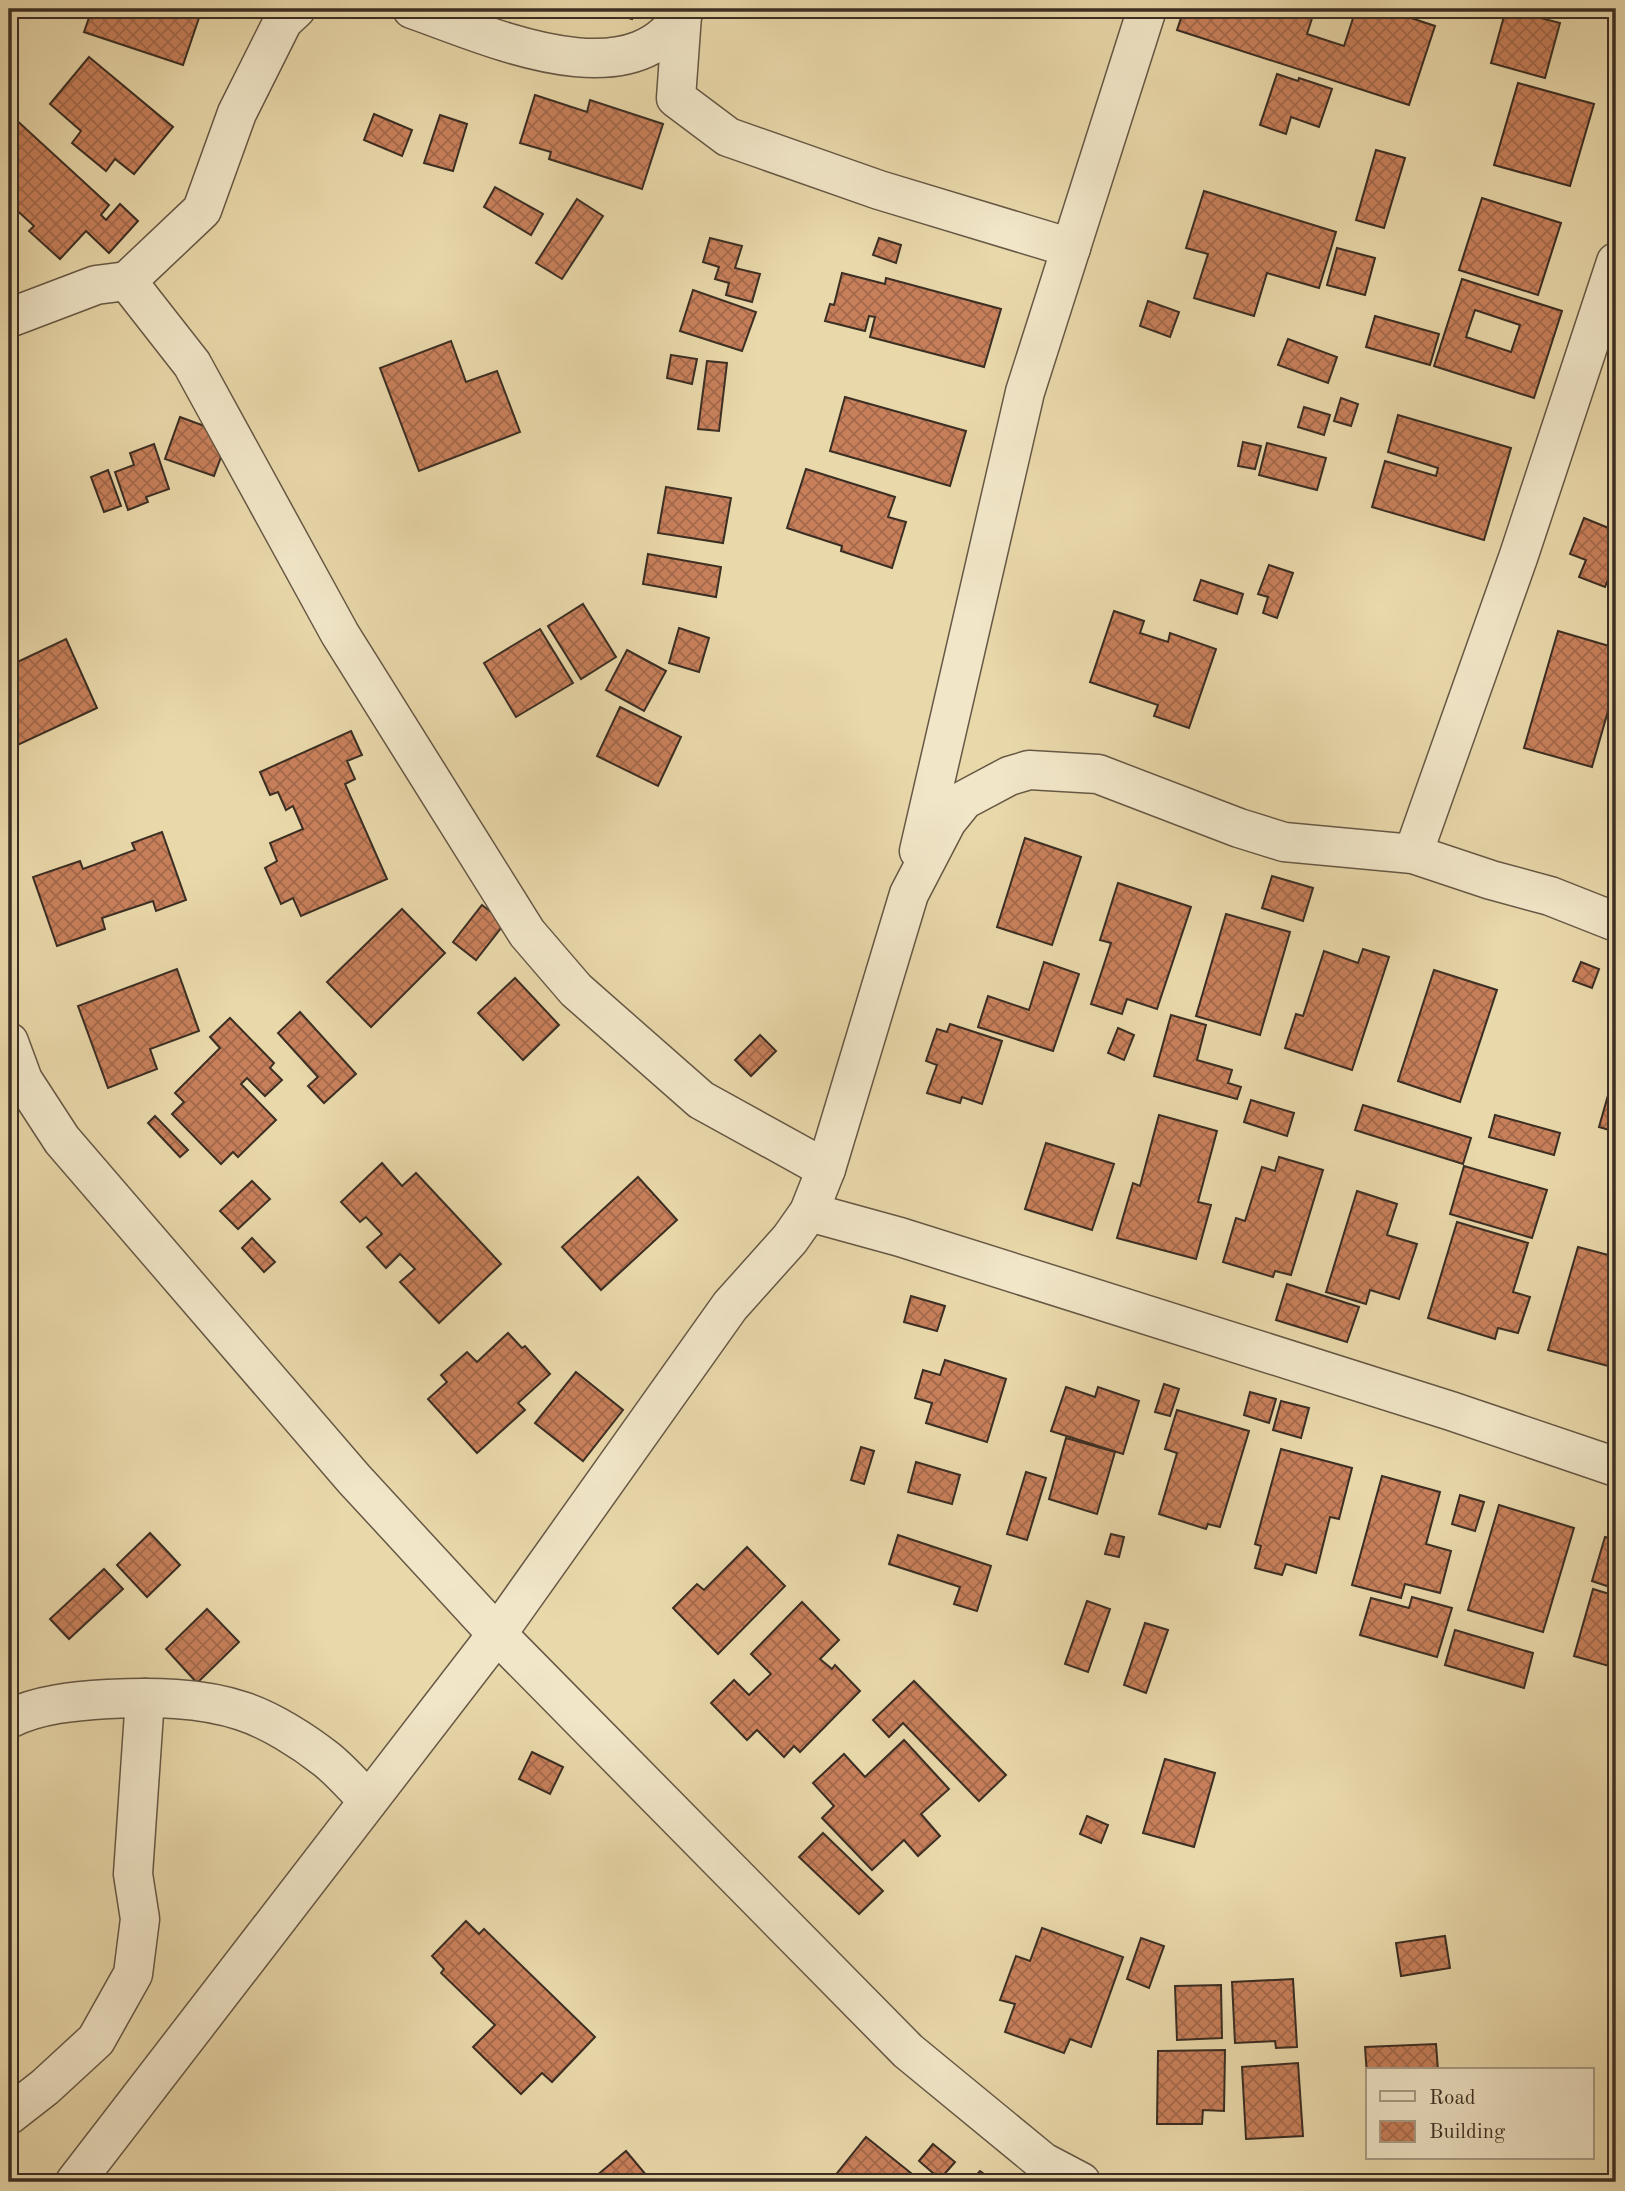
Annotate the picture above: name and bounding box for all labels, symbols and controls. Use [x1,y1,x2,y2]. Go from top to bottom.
legend [1366,2068,1594,2160]
text: Road [1429,2088,1476,2109]
text: Building [1429,2122,1506,2143]

